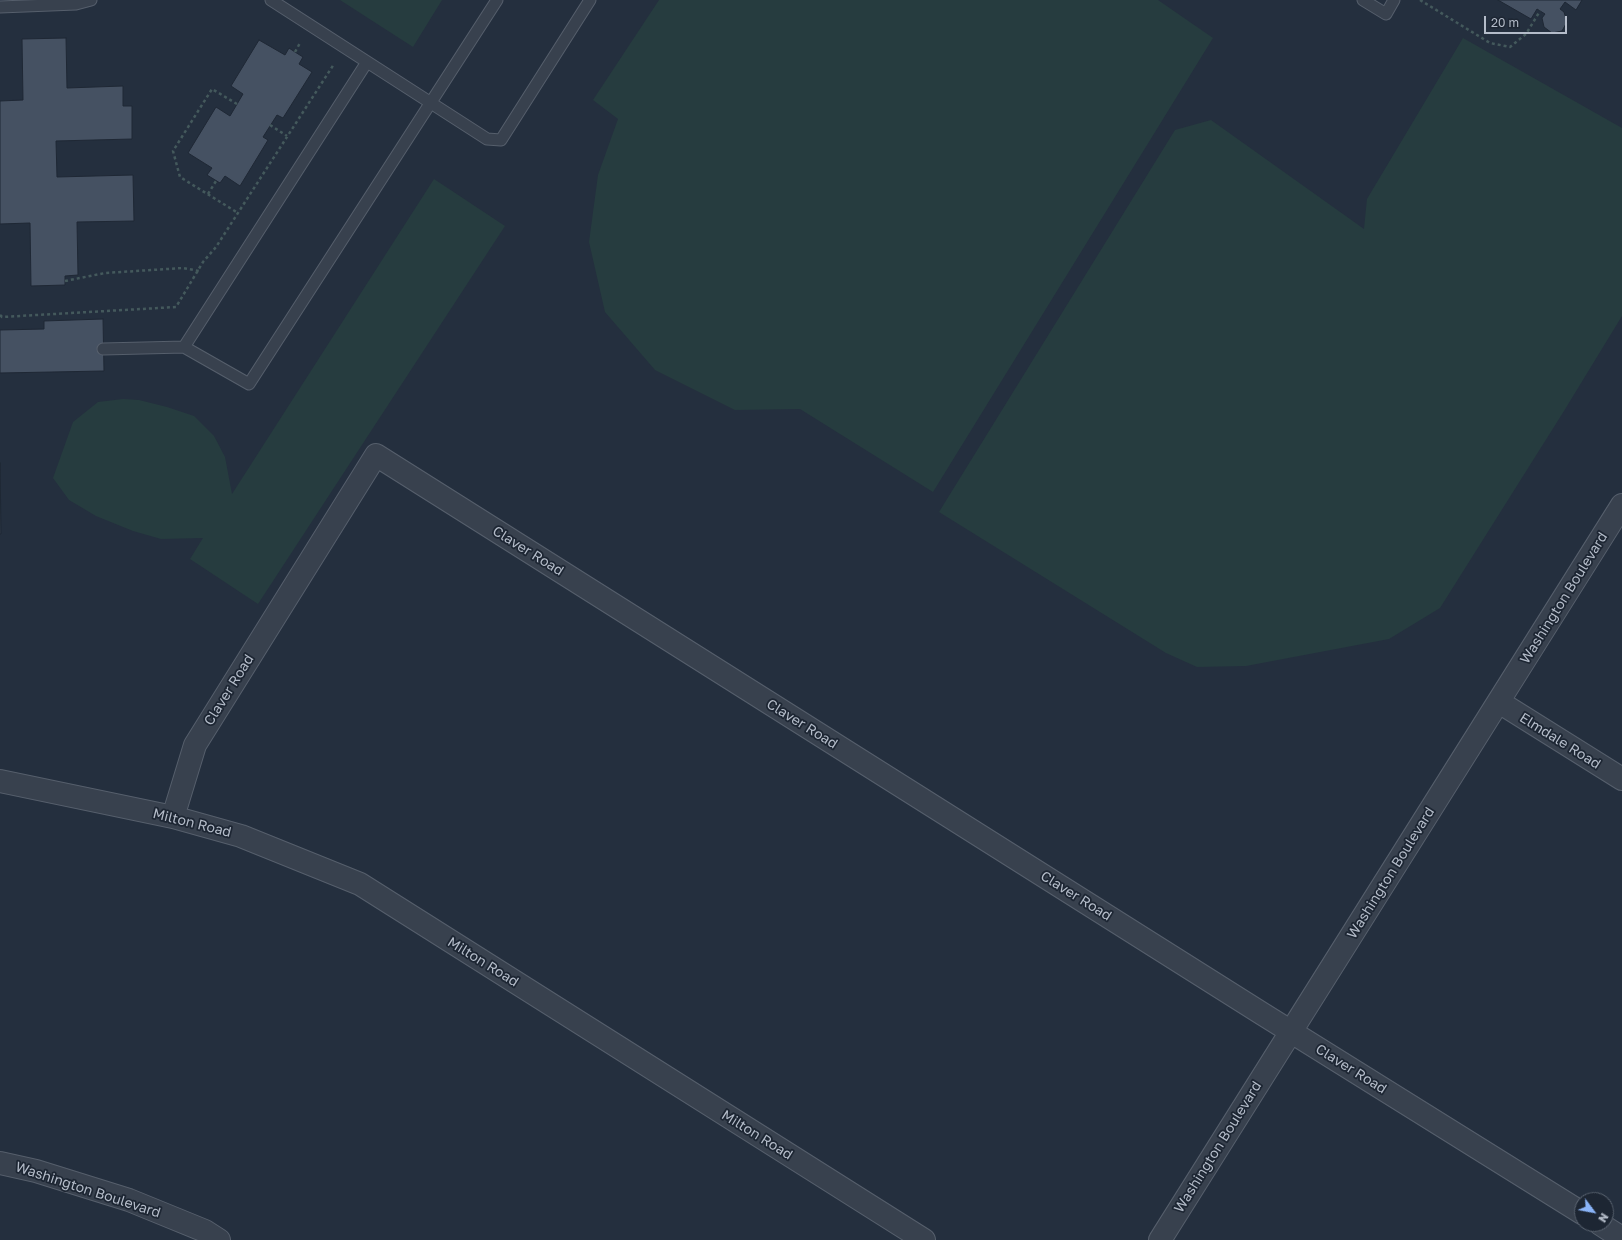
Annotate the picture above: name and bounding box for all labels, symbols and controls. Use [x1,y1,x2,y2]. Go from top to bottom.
scale bar [1486,8,1569,34]
text: 20 m [1491,15,1519,30]
street label: Claver Road [489,523,567,579]
street label: Washington Boulevard [1517,529,1611,667]
street label: Claver Road [201,651,257,729]
street label: Claver Road [763,696,841,752]
street label: Elmdale Road [1516,709,1604,773]
street label: Washington Boulevard [1344,804,1438,942]
street label: Milton Road [151,805,233,841]
street label: Claver Road [1037,868,1115,924]
street label: Milton Road [444,934,522,990]
street label: Claver Road [1312,1041,1390,1097]
street label: Washington Boulevard [1171,1078,1265,1216]
street label: Milton Road [718,1107,796,1163]
street label: Washington Boulevard [13,1159,163,1221]
north arrow [1574,1192,1614,1232]
text: N [1596,1211,1611,1225]

